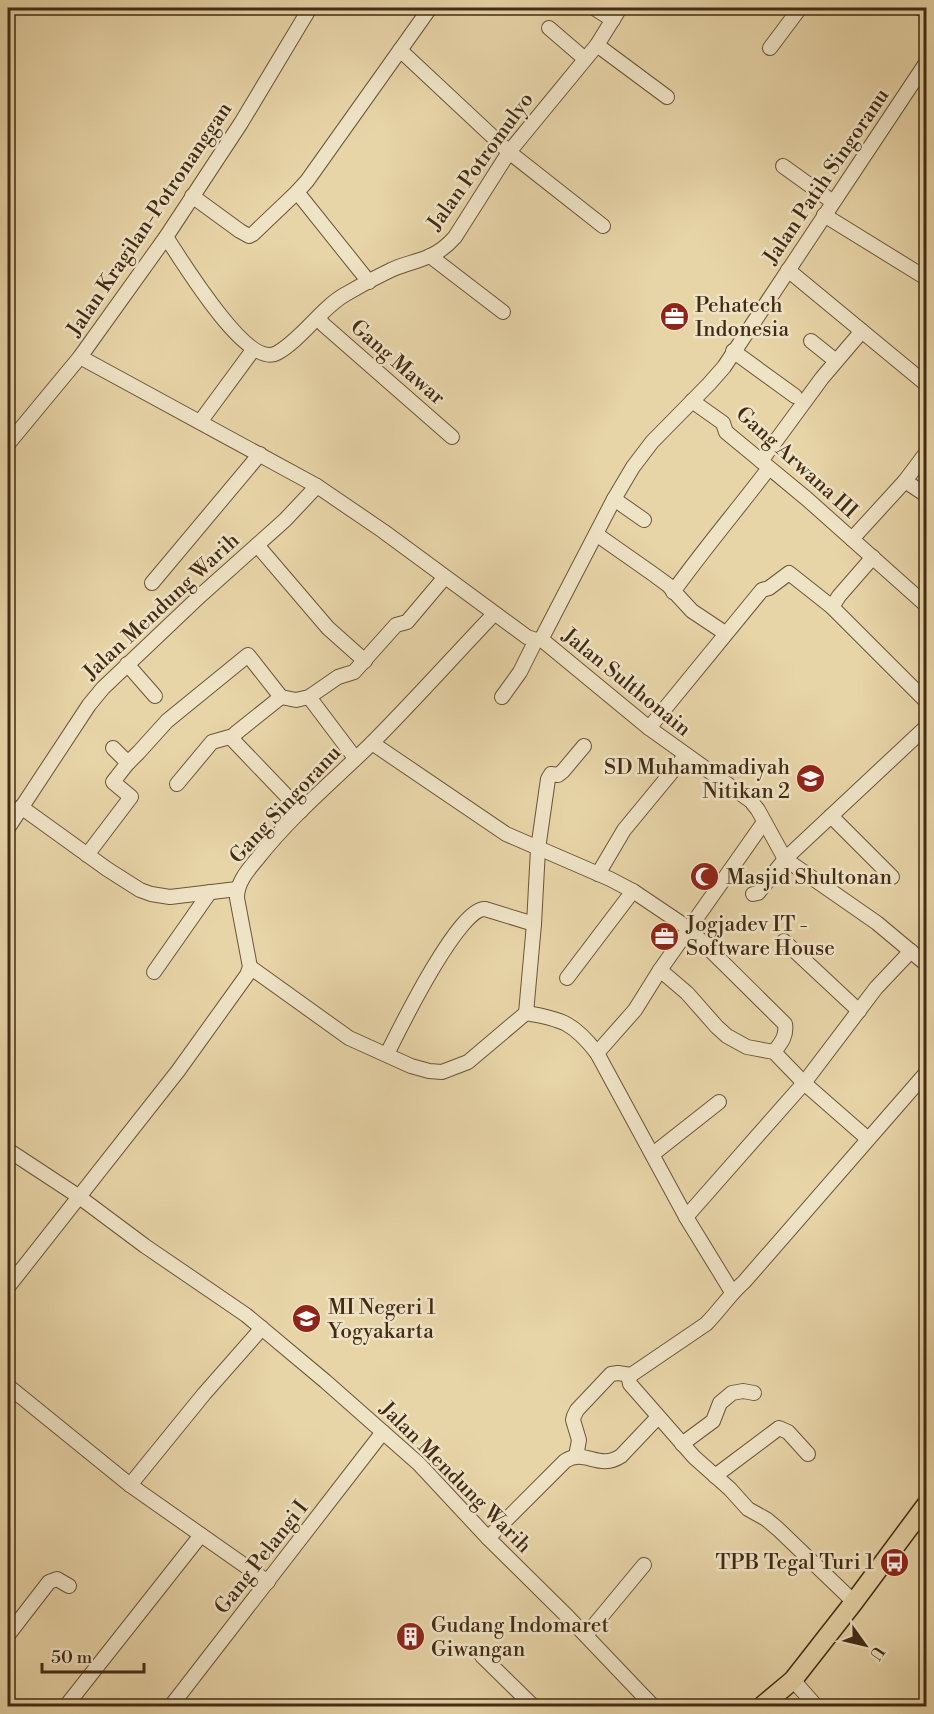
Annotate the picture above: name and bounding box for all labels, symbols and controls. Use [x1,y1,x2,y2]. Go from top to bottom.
street label: Jalan Patih Singoranu [758,84,895,270]
street label: Jalan Potromulyo [421,88,540,236]
street label: Jalan Kragilan-Potronanggan [61,97,238,342]
place label: Pehatech Indonesia [695,293,789,343]
office icon: Pehatech Indonesia [658,301,690,333]
street label: Gang Mawar [345,314,450,411]
street label: Gang Arwana III [730,401,863,524]
street label: Jalan Mendung Warih [78,527,245,686]
street label: Jalan Sulthonain [556,622,696,743]
street label: Gang Singoranu [224,740,347,869]
place label: SD Muhammadiyah Nitikan 2 [604,755,790,805]
school or university icon: SD Muhammadiyah Nitikan 2 [795,763,827,795]
mosque icon: Masjid Shultonan [689,861,721,893]
place label: Masjid Shultonan [726,865,892,891]
place label: Jogjadev IT - Software House [685,912,835,962]
office icon: Jogjadev IT - Software House [649,920,681,952]
place label: MI Negeri 1 Yogyakarta [327,1295,436,1345]
school or university icon: MI Negeri 1 Yogyakarta [291,1303,323,1335]
street label: Jalan Mendung Warih [373,1396,537,1559]
street label: Gang Pelangi I [209,1496,314,1620]
bus stop icon: TPB Tegal Turi 1 [879,1546,911,1578]
place label: TPB Tegal Turi 1 [715,1550,874,1576]
place label: Gudang Indomaret Giwangan [431,1613,609,1663]
north arrow [835,1615,895,1675]
building icon: Gudang Indomaret Giwangan [394,1621,426,1653]
scale bar [42,1636,144,1674]
text: U [865,1642,888,1664]
text: 50 m [51,1646,93,1669]

